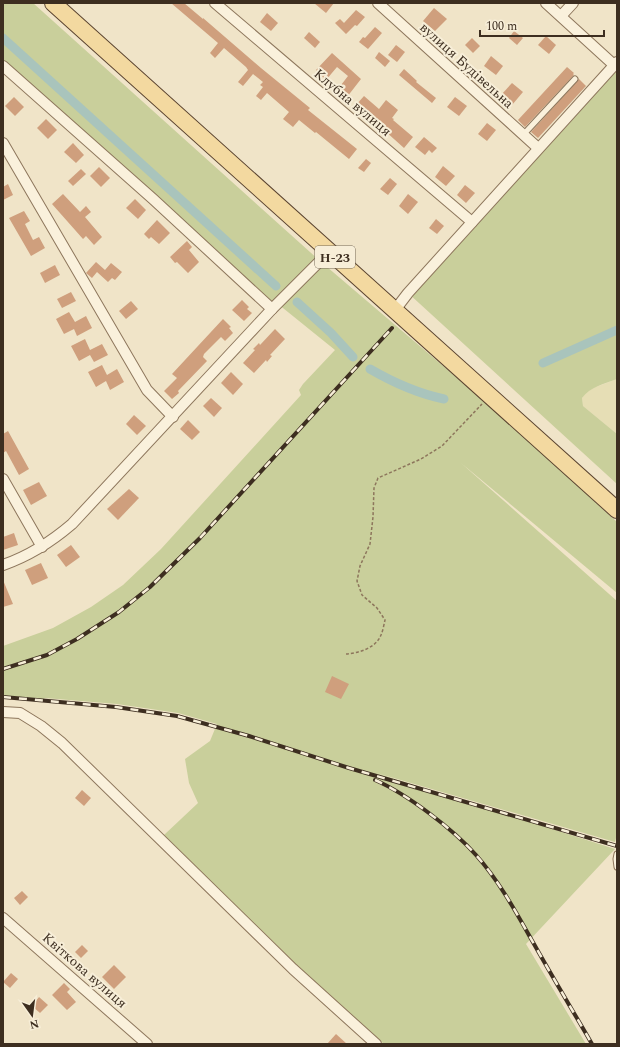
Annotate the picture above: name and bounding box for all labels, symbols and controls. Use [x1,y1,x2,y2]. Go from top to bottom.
scale bar [480,12,604,38]
street label: вулиця Будівельна [415,17,519,114]
text: 100 m [486,17,517,36]
street label: Клубна вулиця [309,63,396,141]
road number: Н-23 [315,246,355,268]
street label: Квіткова вулиця [38,927,132,1013]
north arrow [12,995,52,1035]
text: N [28,1015,41,1034]

